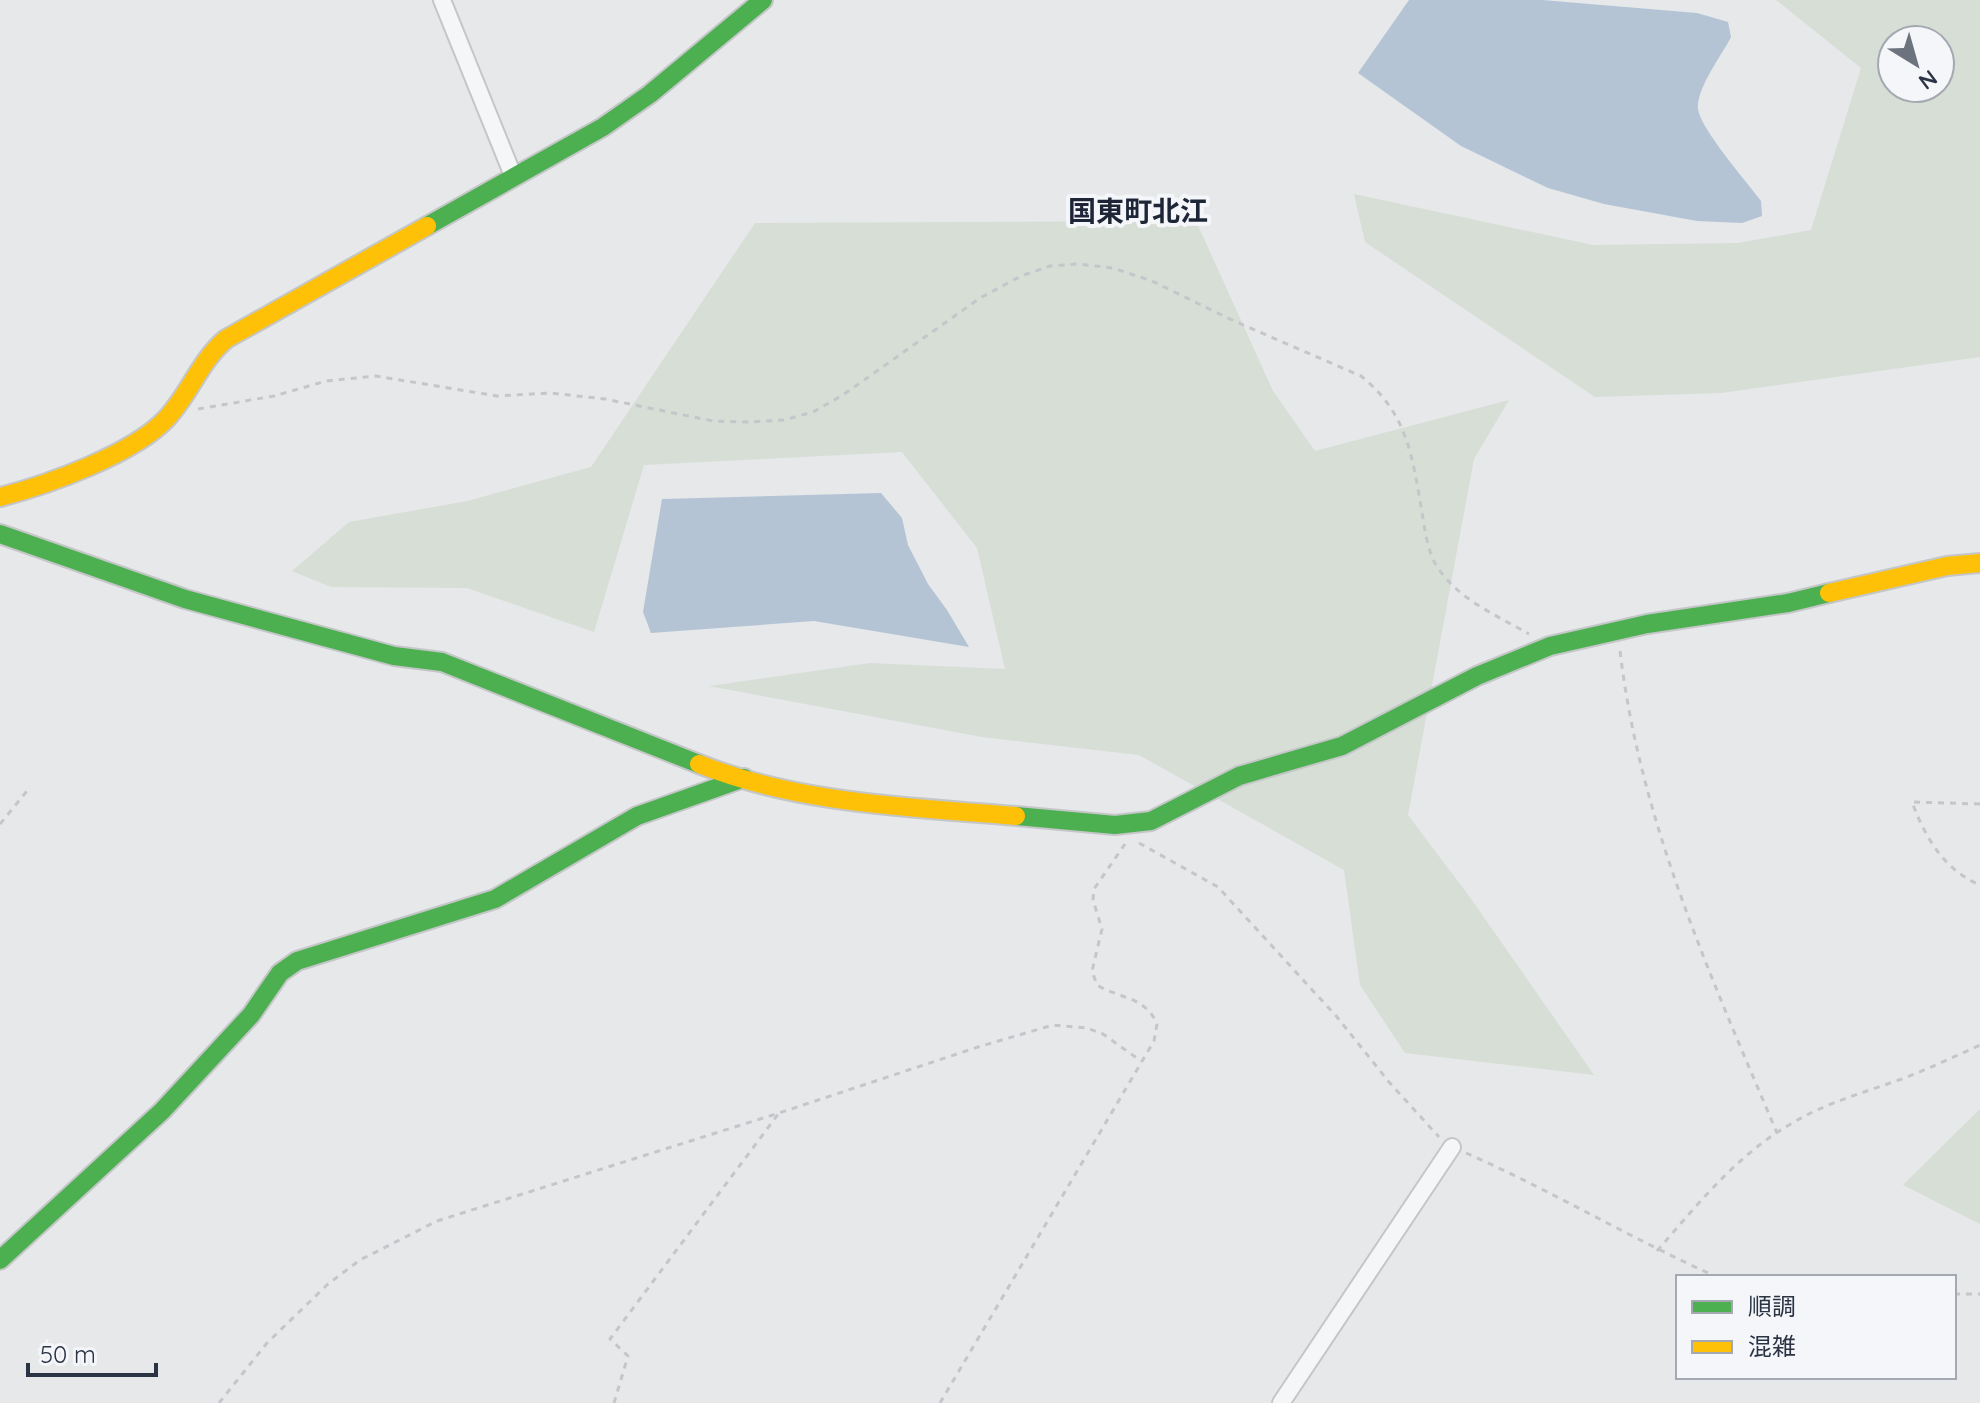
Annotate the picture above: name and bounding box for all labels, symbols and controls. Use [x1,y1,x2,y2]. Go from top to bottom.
north arrow [1876,24,1956,104]
text: N [1913,64,1943,96]
district label: 国東町北江 [1068,193,1208,228]
legend [1676,1275,1956,1379]
text: 順調 [1748,1291,1796,1321]
scale bar [28,1327,156,1377]
text: 混雑 [1748,1331,1796,1361]
text: 50 m [40,1339,96,1369]

